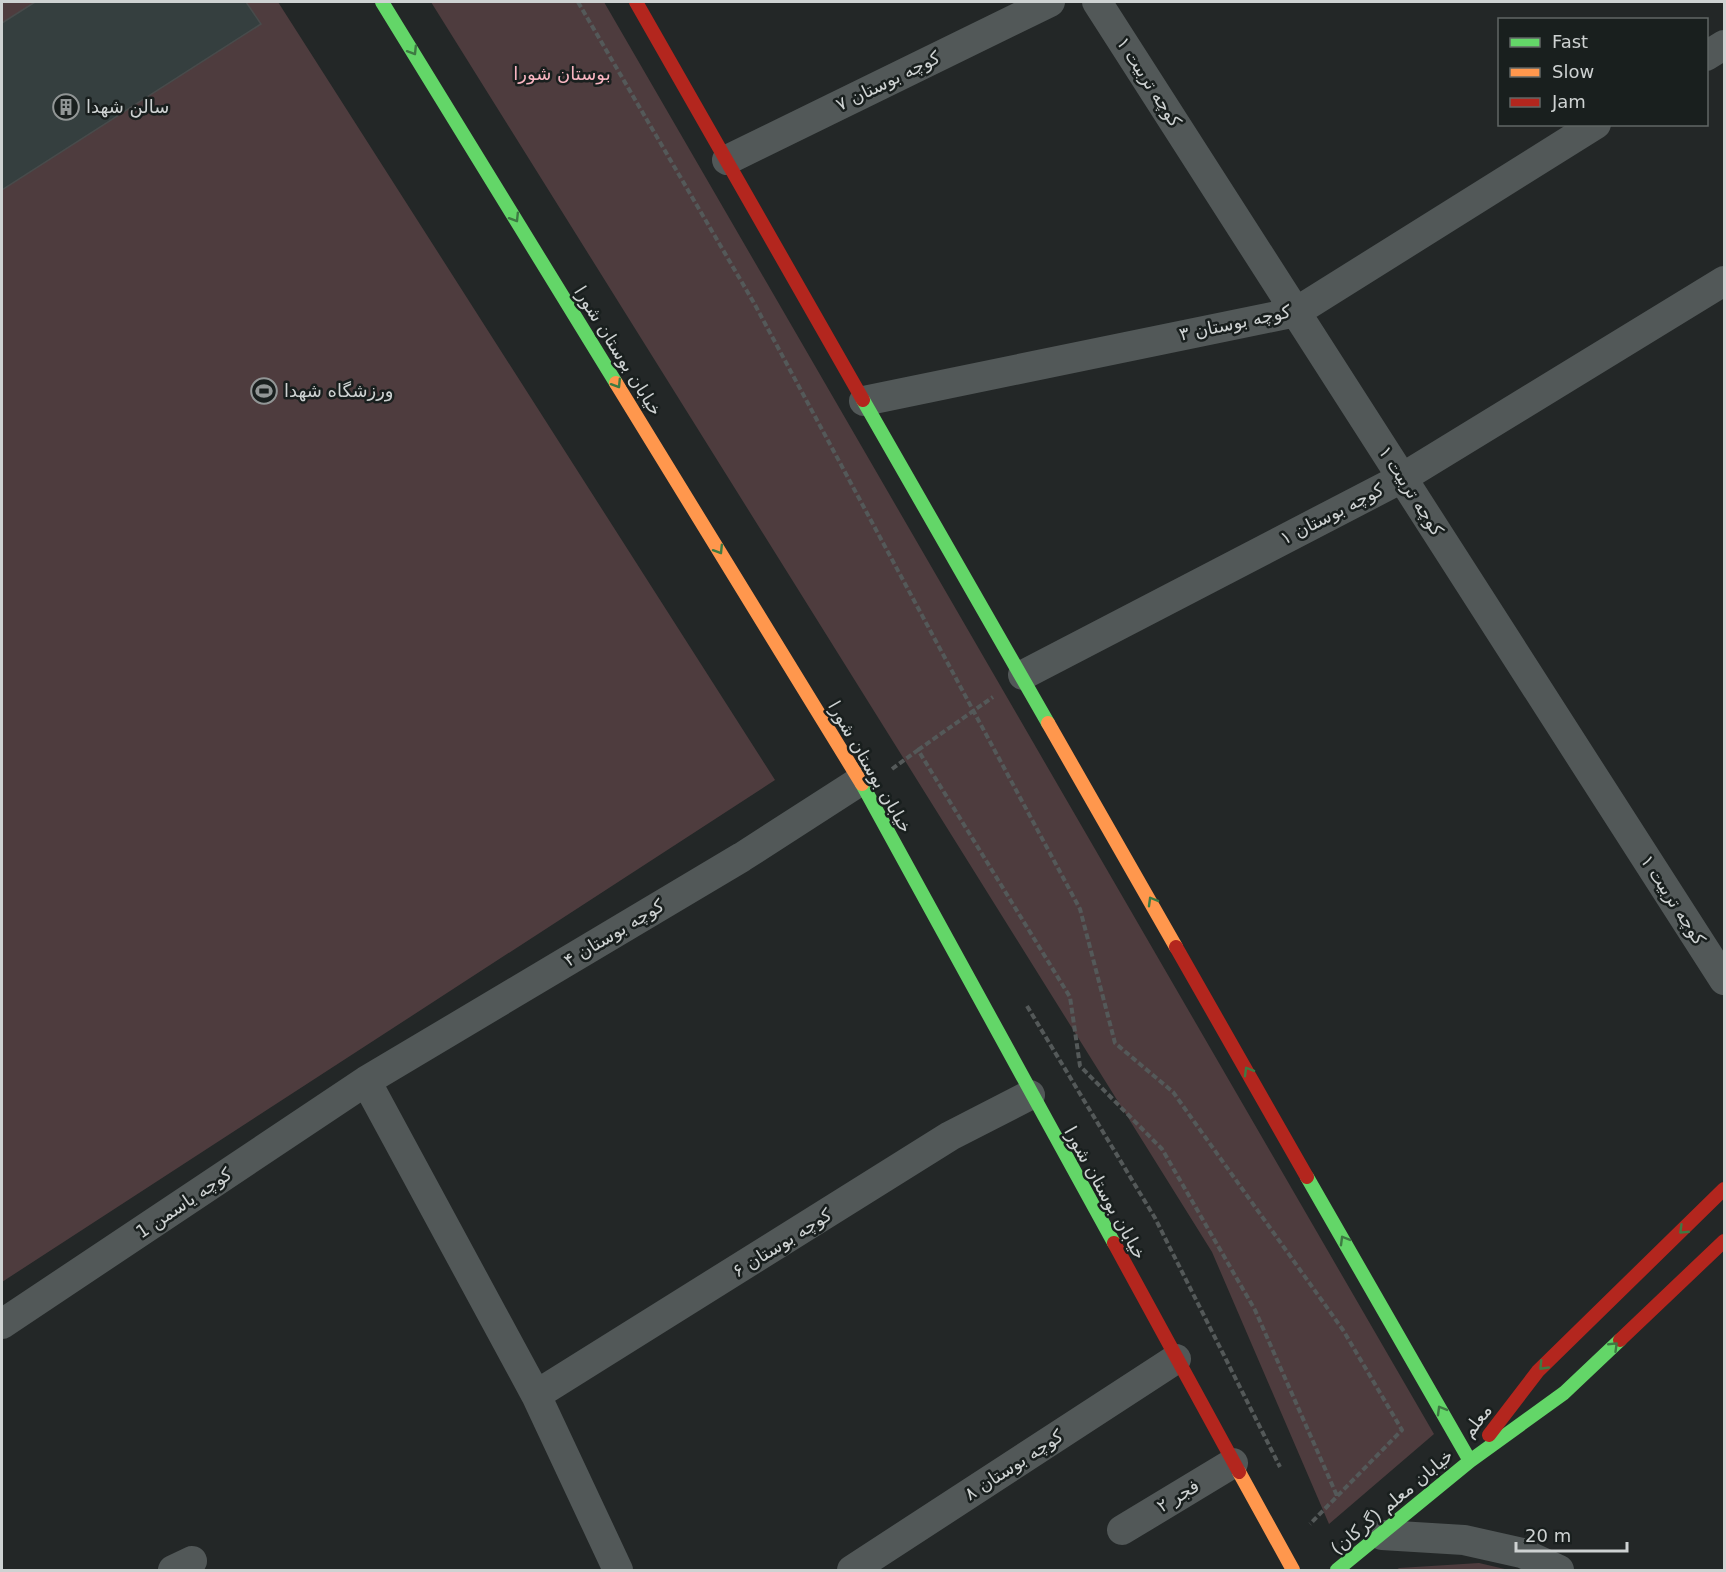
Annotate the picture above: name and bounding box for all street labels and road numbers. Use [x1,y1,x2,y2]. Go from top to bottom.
street label: کوچه تربیت ۱ [1112,33,1186,131]
street label: کوچه بوستان ۷ [832,46,944,116]
street label: خیابان بوستان شورا [569,282,667,420]
street label: کوچه بوستان ۳ [1177,300,1293,346]
street label: کوچه تربیت ۱ [1374,442,1448,540]
street label: کوچه بوستان ۱ [1277,478,1388,550]
street label: خیابان بوستان شورا [823,697,917,837]
street label: کوچه تربیت ۱ [1636,851,1710,949]
street label: کوچه بوستان ۴ [560,894,669,972]
street label: خیابان بوستان شورا [1059,1123,1151,1263]
street label: کوچه یاسمن 1 [132,1163,237,1243]
street label: کوچه بوستان ۶ [728,1203,836,1282]
street label: معلم [1457,1400,1497,1442]
street label: کوچه بوستان ۸ [960,1425,1068,1505]
street label: خیابان معلم (گرکان) [1326,1444,1458,1560]
street label: فجر ۲ [1153,1475,1203,1517]

